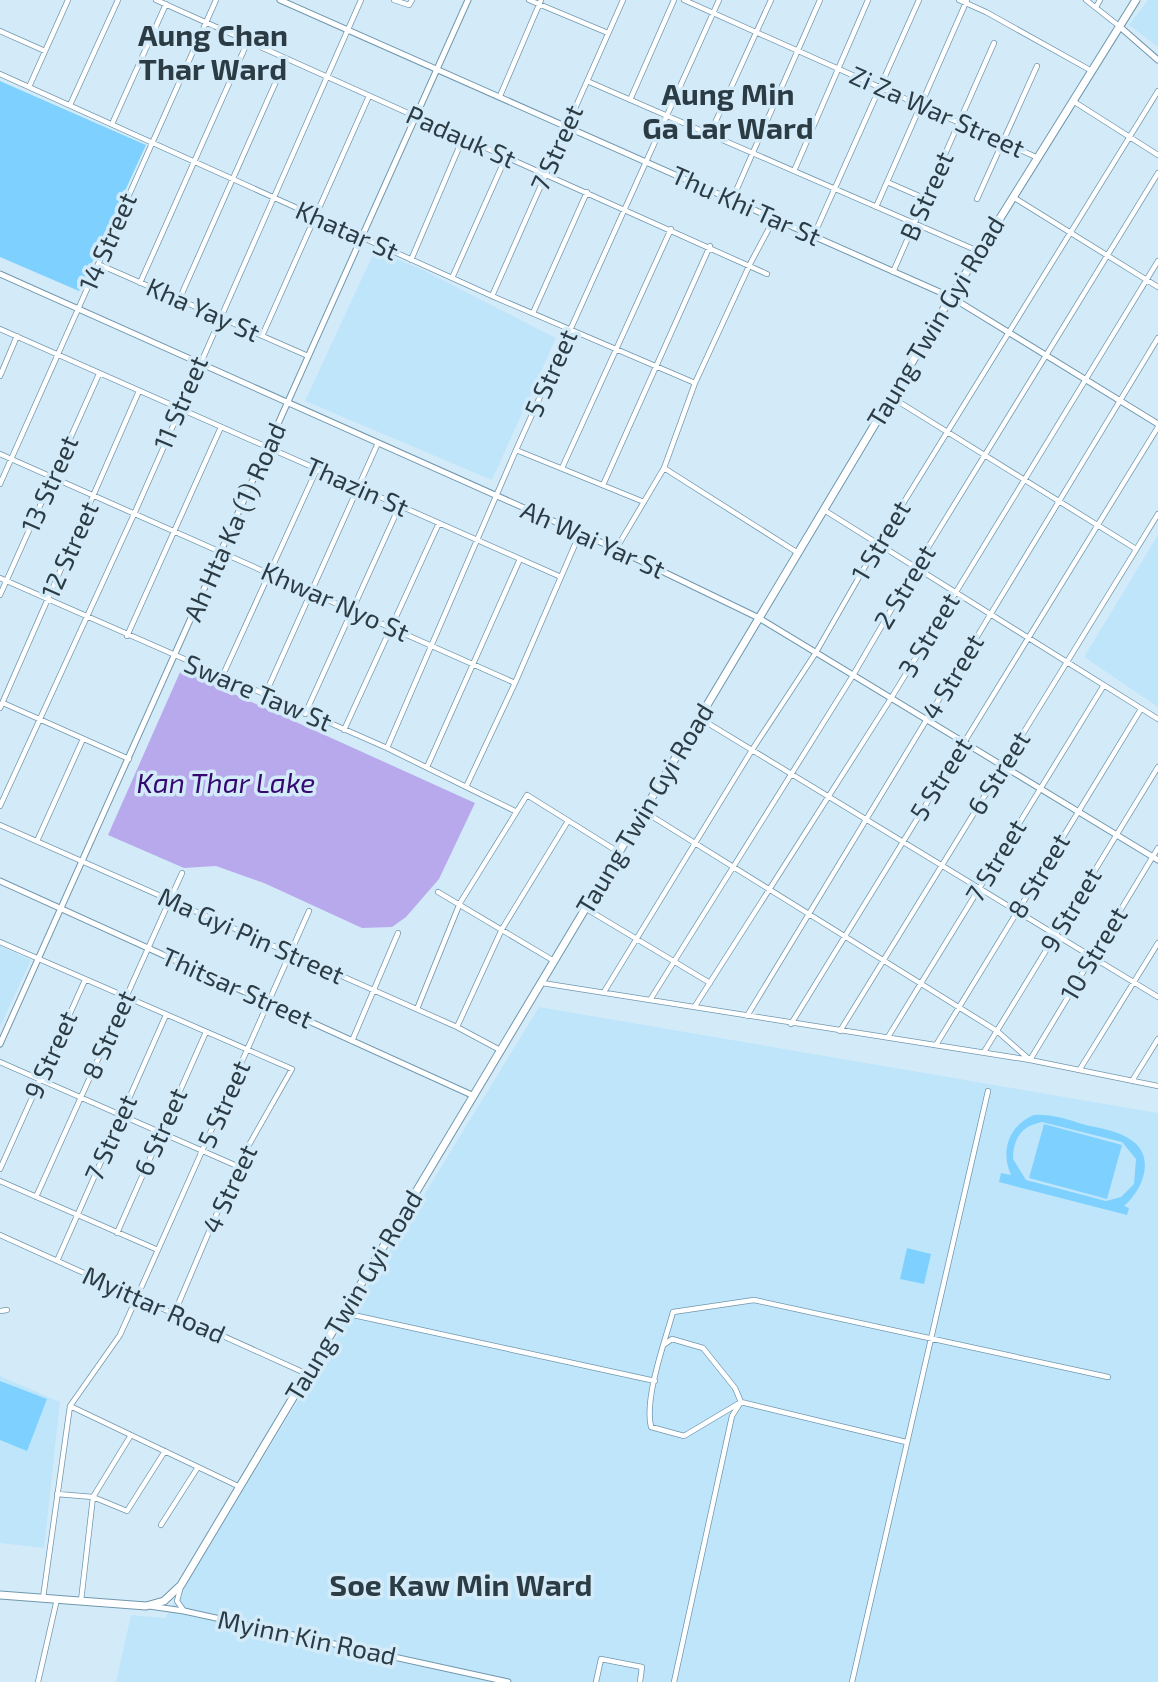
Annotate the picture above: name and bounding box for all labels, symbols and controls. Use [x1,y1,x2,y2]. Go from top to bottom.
district label: Aung Chan Thar Ward [138,16,288,86]
street label: Zi Za War Street [845,58,1030,163]
district label: Aung Min Ga Lar Ward [642,75,814,145]
street label: Padauk St [402,98,521,174]
street label: 7 Street [523,99,588,195]
street label: B Street [892,146,959,245]
street label: Thu Khi Tar St [667,158,826,251]
street label: 14 Street [71,187,142,295]
street label: Khatar St [292,193,404,266]
street label: Taung Twin Gyi Road [859,210,1010,432]
street label: Kha Yay St [142,270,265,347]
street label: 5 Street [517,324,583,421]
street label: 11 Street [146,351,213,454]
street label: Ah Hta Ka (1) Road [176,417,291,625]
street label: 13 Street [14,430,84,537]
street label: Thazin St [301,449,414,522]
street label: Ah Wai Yar St [517,493,671,584]
street label: 1 Street [844,494,916,586]
street label: 12 Street [34,496,104,603]
street label: 2 Street [867,538,941,634]
street label: Khwar Nyo St [257,554,414,647]
street label: 3 Street [891,587,965,682]
street label: 4 Street [914,628,989,725]
street label: Sware Taw St [180,647,337,737]
street label: Taung Twin Gyi Road [568,697,719,919]
street label: 6 Street [960,725,1036,820]
street label: 5 Street [902,731,977,825]
water label: Kan Thar Lake [137,765,315,799]
street label: 7 Street [958,813,1032,907]
street label: 8 Street [1000,827,1075,923]
street label: 9 Street [1032,861,1107,957]
street label: Ma Gyi Pin Street [154,880,349,990]
street label: 10 Street [1053,901,1133,1006]
street label: Thitsar Street [157,940,318,1034]
street label: 8 Street [74,985,141,1084]
street label: 9 Street [17,1006,83,1103]
street label: 5 Street [190,1055,256,1152]
street label: 6 Street [127,1083,193,1180]
street label: 7 Street [77,1089,142,1185]
street label: 4 Street [195,1139,263,1238]
street label: Taung Twin Gyi Road [277,1184,428,1406]
street label: Myittar Road [79,1258,231,1349]
district label: Soe Kaw Min Ward [330,1566,592,1602]
street label: Myinn Kin Road [215,1602,399,1671]

